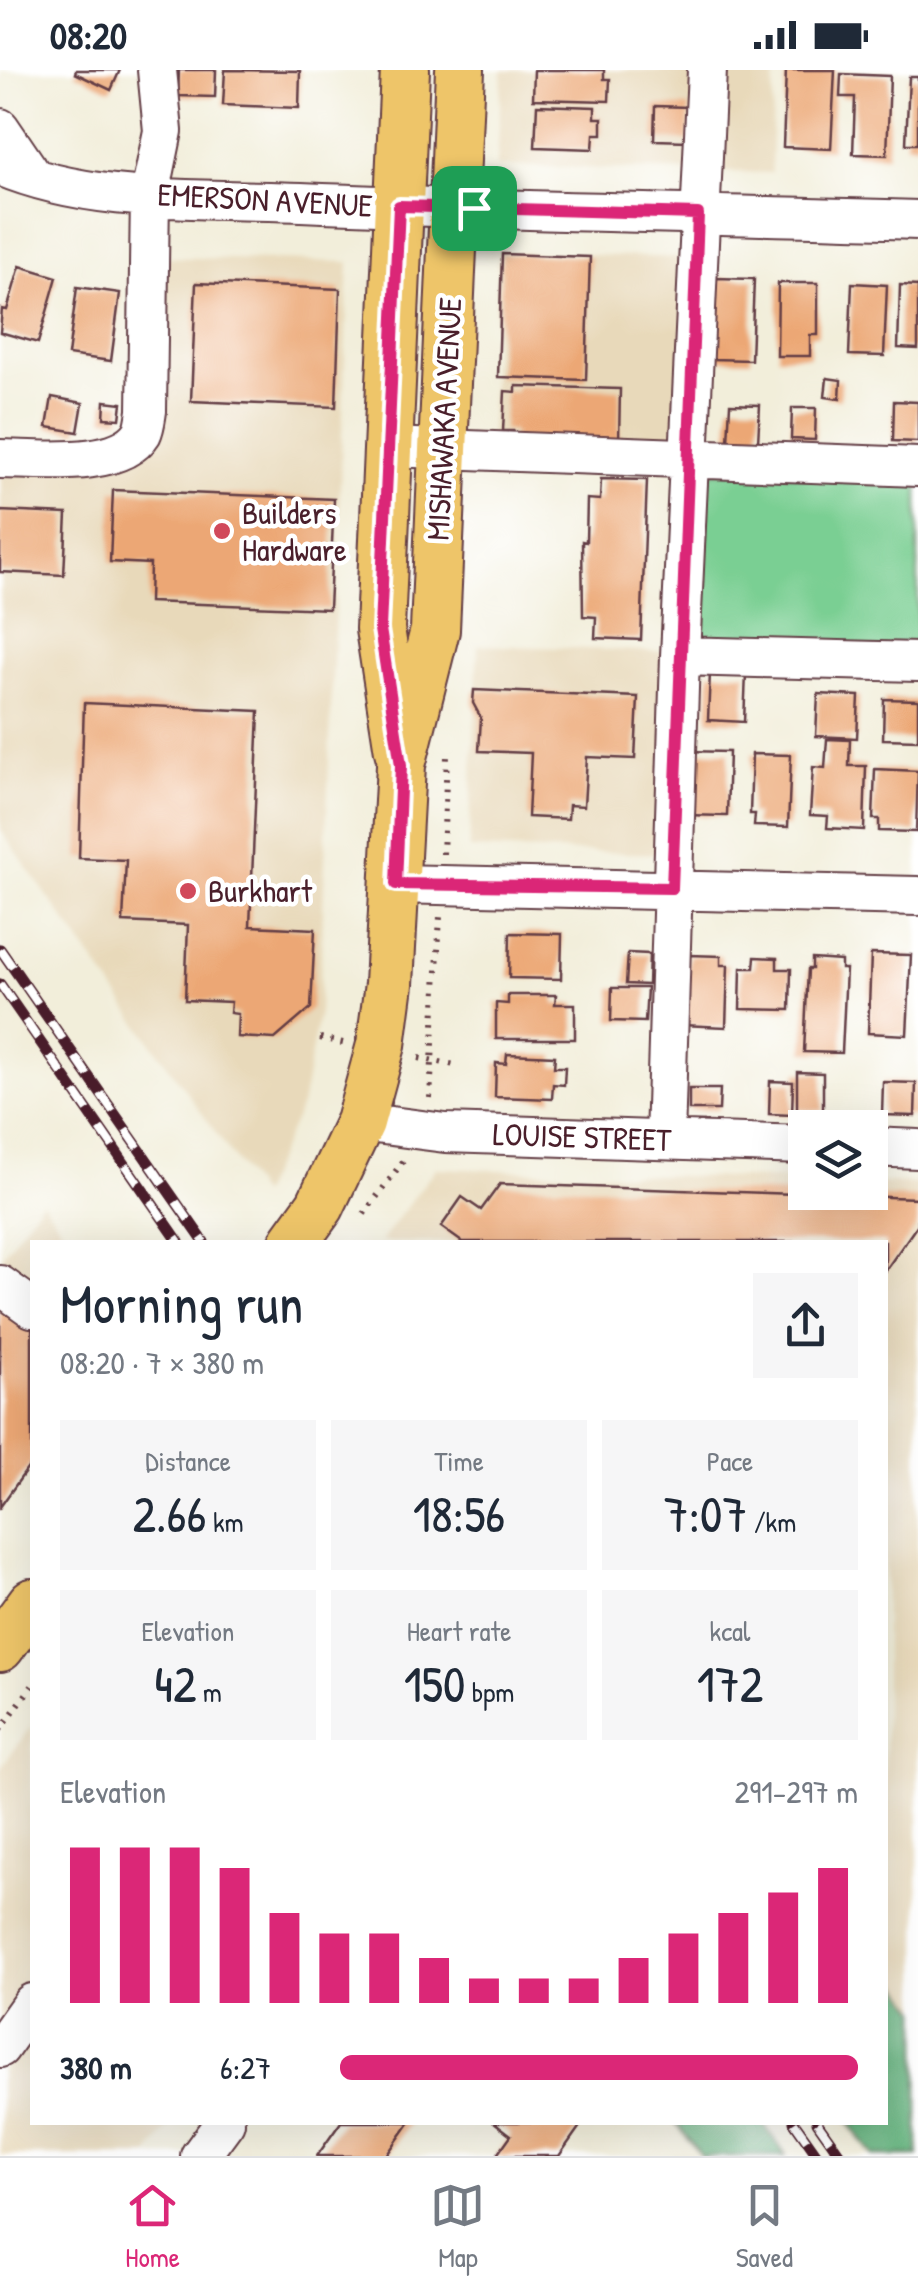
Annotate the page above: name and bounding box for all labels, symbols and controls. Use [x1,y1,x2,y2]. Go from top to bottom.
text: 08:20 [50,9,127,61]
pin [432,166,517,251]
street label: EMERSON AVENUE [156,172,374,227]
icon: arrive [447,181,502,236]
street label: MISHAWAKA AVENUE [416,296,471,542]
place label: Builders Hardware [242,491,347,571]
marker: Builders Hardware [211,520,233,542]
place label: Burkhart [208,869,313,912]
marker: Burkhart [177,880,199,902]
map controls [788,1110,888,1210]
button: layers [788,1110,888,1210]
street label: LOUISE STREET [492,1112,673,1161]
text: Morning run [60,1266,303,1340]
button: share [753,1273,858,1378]
text: 08:20 · 7 × 380 m [60,1341,264,1384]
text: Distance [145,1442,231,1480]
text: Time [434,1442,484,1480]
text: Pace [707,1442,753,1480]
text: 2.66 [132,1480,206,1548]
text: 18:56 [413,1480,505,1548]
text: 7:07 [664,1480,747,1548]
text: km [206,1503,244,1541]
text: /km [747,1503,796,1541]
text: Elevation [142,1612,235,1650]
text: Heart rate [407,1612,511,1650]
text: kcal [710,1612,750,1650]
text: 42 [154,1650,196,1718]
text: 150 [404,1650,465,1718]
text: 172 [697,1650,763,1718]
text: m [196,1673,222,1711]
text: bpm [465,1673,514,1711]
text: Elevation [60,1770,166,1813]
text: 291–297 m [735,1770,858,1813]
text: 380 m [60,2046,132,2089]
text: 6:27 [220,2046,271,2089]
tab: Home [125,2178,180,2276]
tab: Map [430,2178,485,2276]
tab: Saved [736,2178,793,2276]

